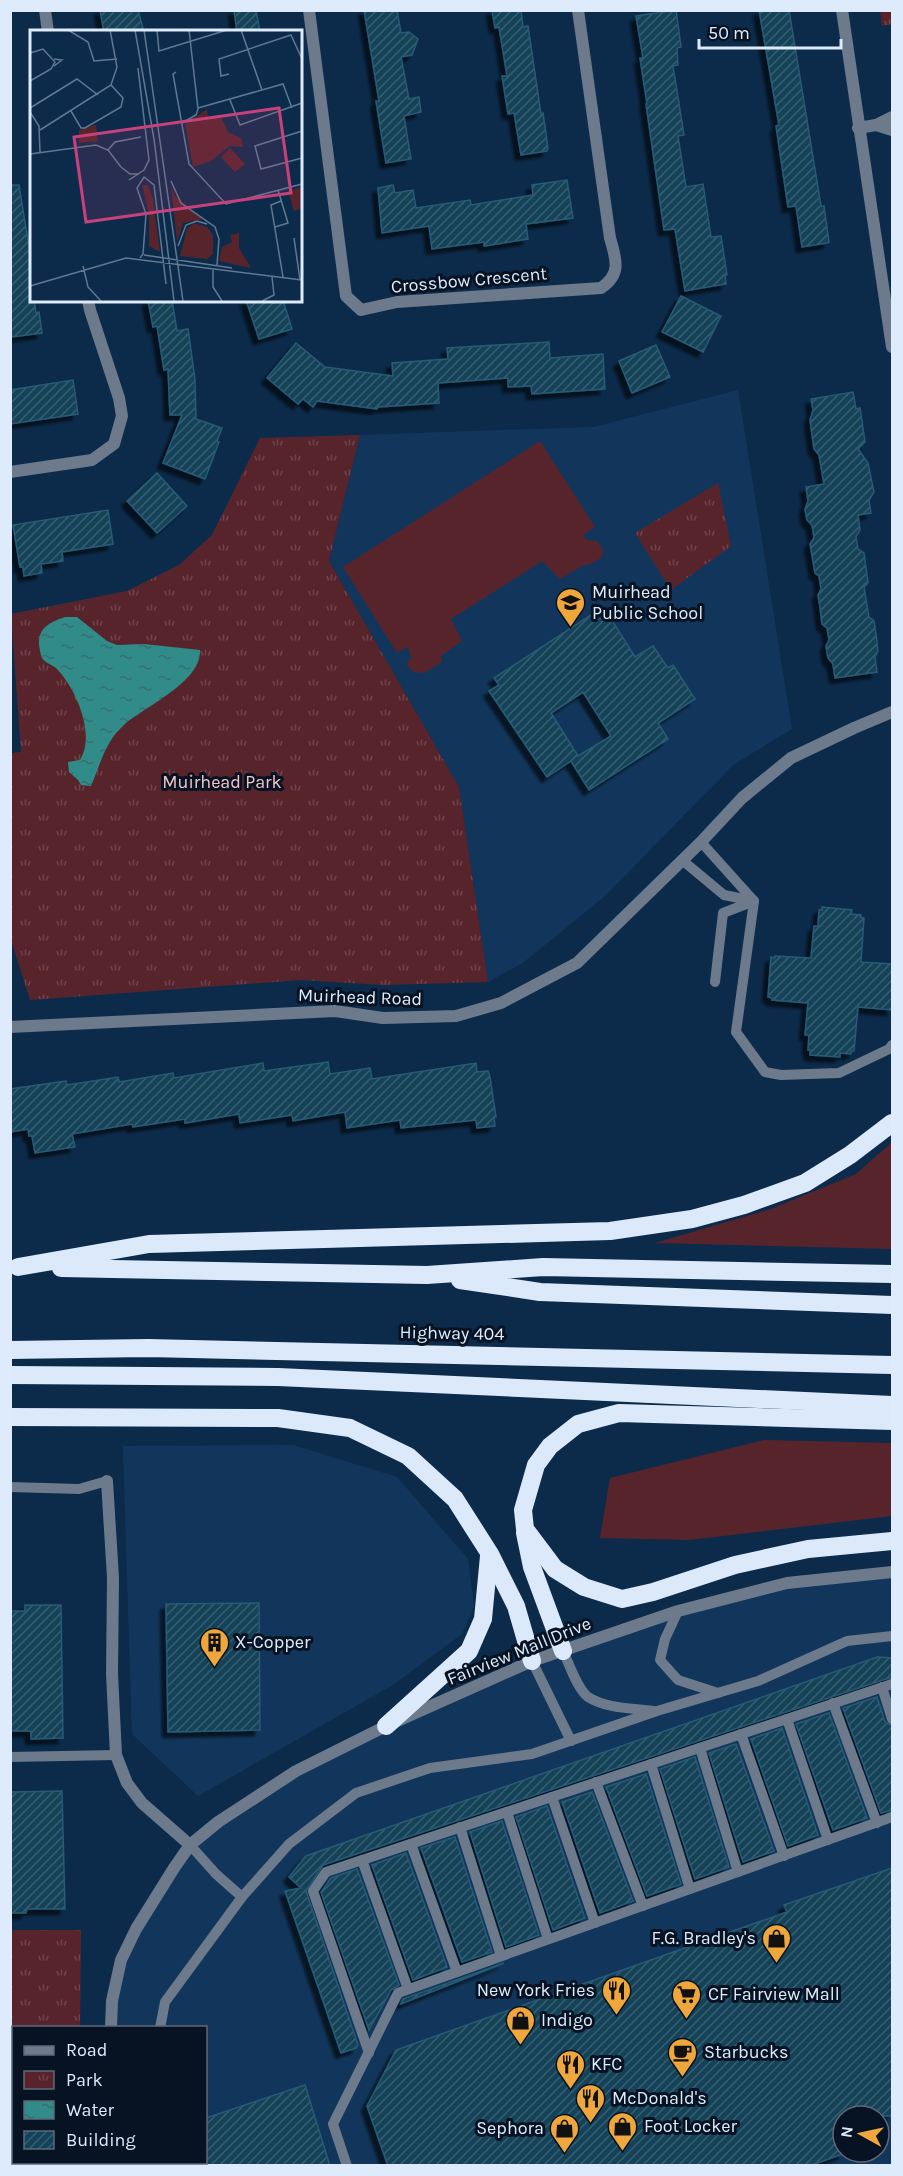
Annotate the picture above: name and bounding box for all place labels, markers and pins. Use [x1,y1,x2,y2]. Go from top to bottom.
place label: Muirhead Public School [592,581,703,624]
school or university icon: Muirhead Public School [555,586,587,628]
building icon: X-Copper [198,1626,230,1668]
place label: X-Copper [235,1631,311,1653]
shop icon: F.G. Bradley's [761,1922,793,1964]
place label: F.G. Bradley's [651,1927,756,1949]
restaurant icon: New York Fries [600,1974,632,2016]
supermarket icon: CF Fairview Mall [671,1978,703,2020]
place label: New York Fries [477,1979,595,2001]
place label: CF Fairview Mall [708,1983,840,2005]
shop icon: Indigo [504,2004,536,2046]
place label: Indigo [541,2009,593,2031]
cafe icon: Starbucks [667,2036,699,2078]
place label: Starbucks [704,2041,789,2063]
restaurant icon: KFC [554,2048,586,2090]
place label: KFC [591,2053,622,2075]
restaurant icon: McDonald's [575,2082,607,2124]
place label: McDonald's [612,2087,707,2109]
shop icon: Foot Locker [607,2110,639,2152]
shop icon: Sephora [549,2112,581,2154]
place label: Foot Locker [644,2115,738,2137]
place label: Sephora [476,2117,544,2139]

